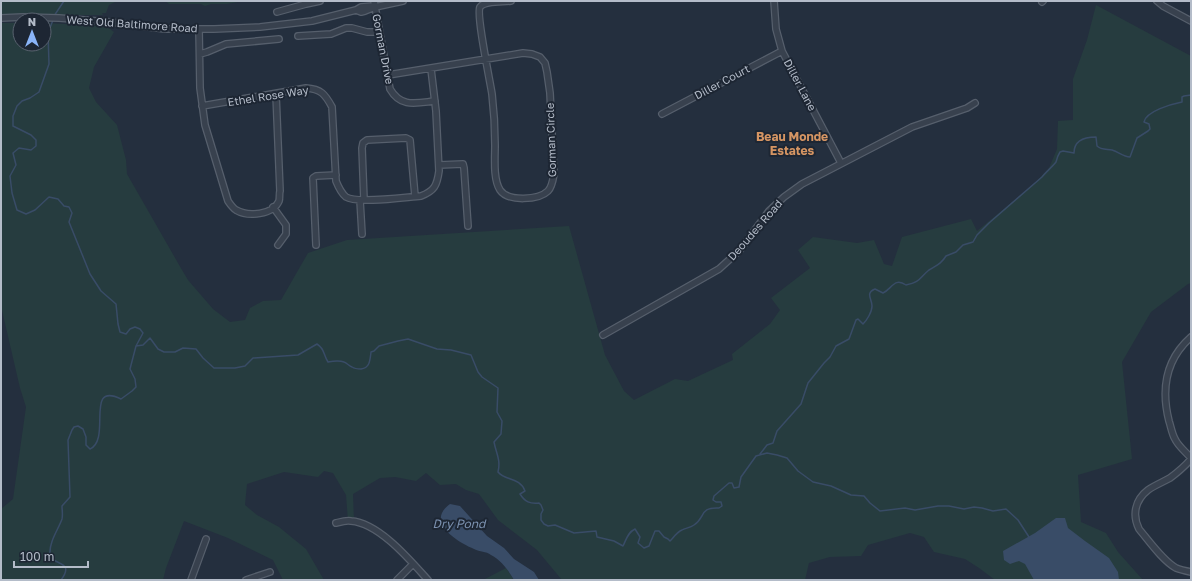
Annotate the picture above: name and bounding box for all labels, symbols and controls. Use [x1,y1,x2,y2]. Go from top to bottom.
north arrow [12,12,52,52]
street label: West Old Baltimore Road [66,12,198,35]
street label: Gorman Drive [370,13,397,85]
text: N [28,15,36,28]
street label: Diller Lane [781,57,820,113]
street label: Diller Court [692,62,752,102]
street label: Ethel Rose Way [227,83,309,108]
street label: Gorman Circle [543,103,558,177]
district label: Beau Monde Estates [756,129,828,158]
street label: Deoudes Road [725,197,784,263]
water label: Dry Pond [433,516,487,531]
scale bar [14,543,88,569]
text: 100 m [20,549,54,564]

